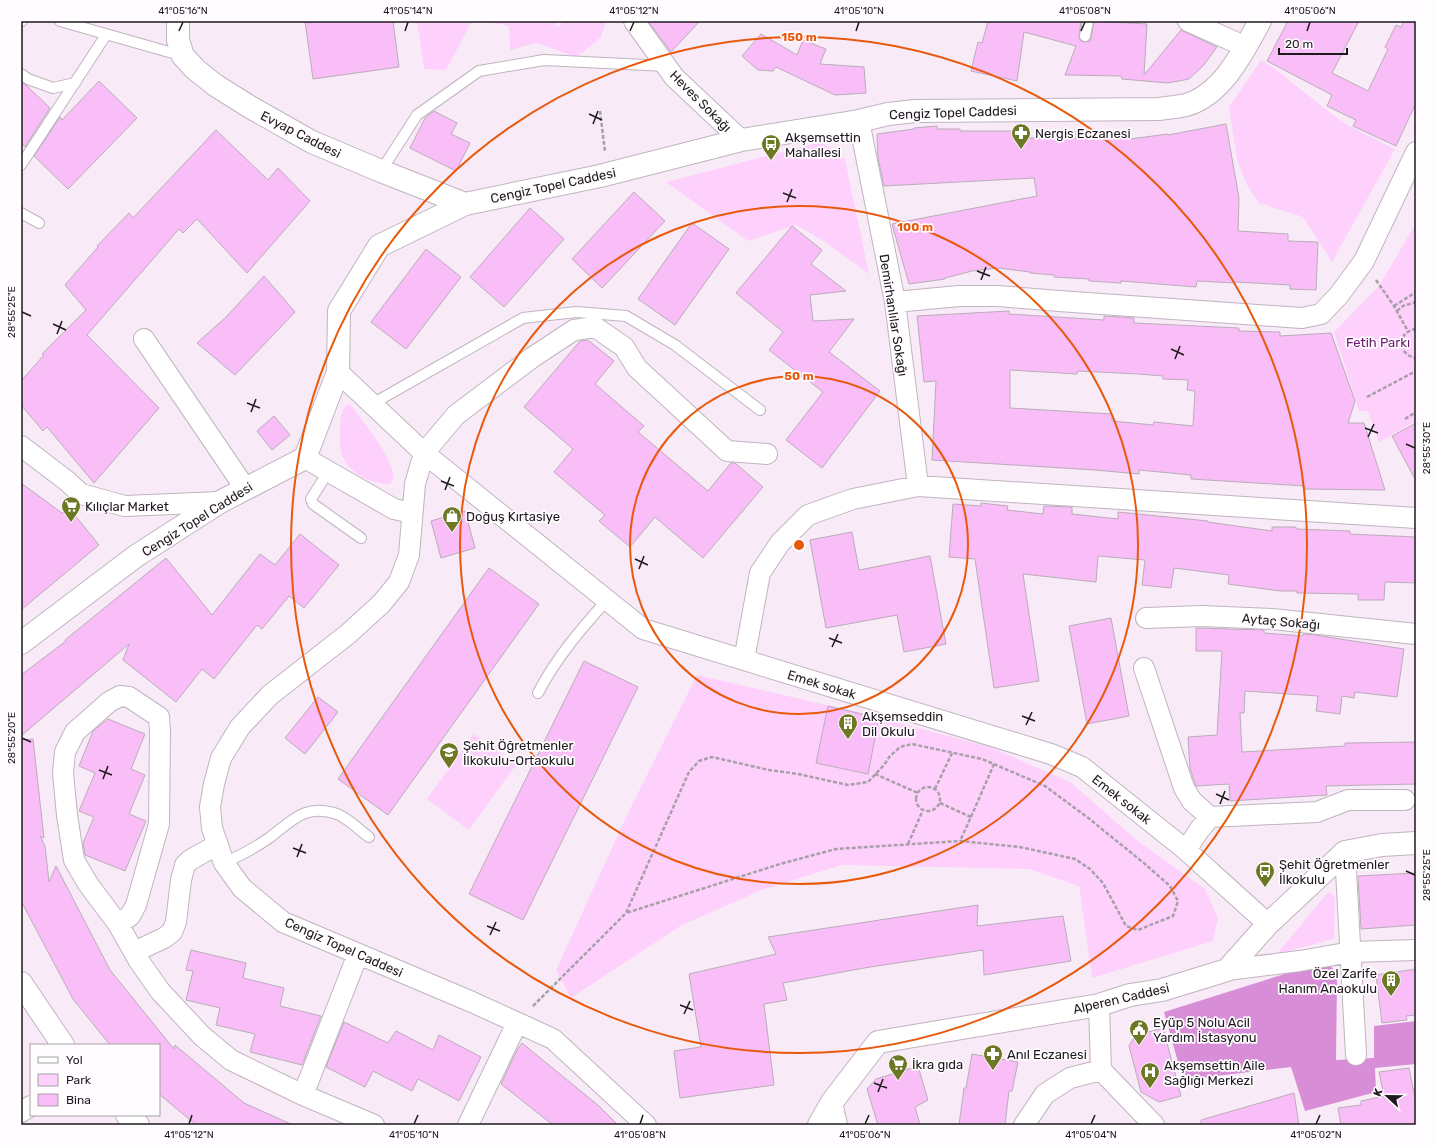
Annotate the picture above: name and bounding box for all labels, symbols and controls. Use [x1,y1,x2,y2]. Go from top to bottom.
text: 41°05'16"N [158,5,208,17]
text: 41°05'14"N [383,5,433,17]
text: 41°05'12"N [609,5,659,17]
text: 41°05'10"N [834,5,884,17]
text: 41°05'08"N [1059,5,1111,17]
text: 41°05'06"N [1284,5,1336,17]
text: 150 m [781,30,817,44]
scale bar [1279,30,1347,56]
text: 20 m [1285,37,1313,51]
street label: Heves Sokağı [666,68,734,136]
street label: Cengiz Topel Caddesi [889,103,1017,123]
street label: Evyap Caddesi [258,108,344,161]
pharmacy icon: Nergis Eczanesi [1010,122,1032,150]
place label: Nergis Eczanesi [1035,126,1131,142]
place label: Akşemsettin Mahallesi [785,130,861,160]
bus stop icon: Akşemsettin Mahallesi [760,133,782,161]
street label: Cengiz Topel Caddesi [489,165,617,207]
text: 100 m [897,220,933,234]
street label: Demirhanlılar Sokağı [875,253,911,377]
text: 28°55'25"E [6,286,18,338]
park label: Fetih Parkı [1346,335,1410,350]
text: 50 m [784,369,814,383]
text: 28°55'30"E [1421,422,1433,474]
street label: Cengiz Topel Caddesi [139,479,256,560]
supermarket icon: Kılıçlar Market [60,495,82,523]
place label: Kılıçlar Market [85,499,169,514]
shop icon: Doğuş Kırtasiye [441,505,463,533]
place label: Doğuş Kırtasiye [466,509,560,525]
centre of rings [792,538,806,552]
street label: Aytaç Sokağı [1241,611,1321,633]
street label: Emek sokak [786,667,858,702]
place label: Akşemseddin Dil Okulu [862,709,943,739]
text: 28°55'20"E [6,712,18,764]
building icon: Akşemseddin Dil Okulu [837,712,859,740]
place label: Şehit Öğretmenler İlkokulu-Ortaokulu [463,738,574,768]
school or university icon: Şehit Öğretmenler İlkokulu-Ortaokulu [438,741,460,769]
street label: Emek sokak [1089,772,1155,827]
text: 28°55'25"E [1421,849,1433,901]
place label: Şehit Öğretmenler İlkokulu [1279,857,1390,887]
bus stop icon: Şehit Öğretmenler İlkokulu [1254,860,1276,888]
street label: Cengiz Topel Caddesi [282,915,405,981]
place label: Özel Zarife Hanım Anaokulu [1278,966,1377,996]
building icon: Özel Zarife Hanım Anaokulu [1380,969,1402,997]
street label: Alperen Caddesi [1071,980,1171,1017]
place label: Eyüp 5 Nolu Acil Yardım İstasyonu [1153,1015,1257,1045]
public building icon: Eyüp 5 Nolu Acil Yardım İstasyonu [1128,1018,1150,1046]
pharmacy icon: Anıl Eczanesi [982,1043,1004,1071]
legend [30,1044,160,1116]
place label: Anıl Eczanesi [1007,1047,1087,1062]
text: Yol [66,1053,83,1067]
supermarket icon: İkra gıda [887,1053,909,1081]
place label: İkra gıda [912,1057,963,1073]
place label: Akşemsettin Aile Sağlığı Merkezi [1164,1058,1265,1089]
hospital icon: Akşemsettin Aile Sağlığı Merkezi [1139,1061,1161,1089]
text: Park [66,1073,92,1087]
north arrow [1367,1076,1407,1116]
text: K [1371,1086,1386,1098]
text: Bina [66,1093,91,1107]
text: 41°05'12"N [164,1129,214,1141]
text: 41°05'10"N [389,1129,439,1141]
text: 41°05'08"N [614,1129,666,1141]
text: 41°05'06"N [839,1129,891,1141]
text: 41°05'04"N [1065,1129,1117,1141]
text: 41°05'02"N [1290,1129,1342,1141]

